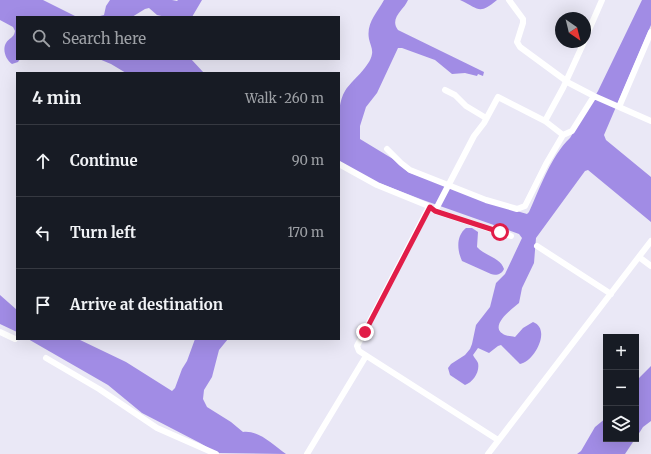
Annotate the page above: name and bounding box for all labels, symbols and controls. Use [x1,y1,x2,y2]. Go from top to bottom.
north arrow [555,12,591,48]
search box [16,16,340,60]
icon: search [30,27,52,49]
text: Search here [62,29,146,48]
text: 4 min [32,87,81,109]
text: Walk · 260 m [245,90,324,107]
icon: ahead [32,150,54,172]
text: Continue [70,151,138,170]
text: 90 m [292,152,324,169]
icon: left [32,222,54,244]
text: Turn left [70,223,136,242]
route start [491,223,509,241]
text: 170 m [287,224,324,241]
icon: arrive [32,294,54,316]
text: Arrive at destination [70,295,223,314]
route end [356,323,374,341]
map controls [603,334,639,442]
button: + [603,334,639,370]
button: − [603,370,639,406]
button: layers [603,406,639,442]

